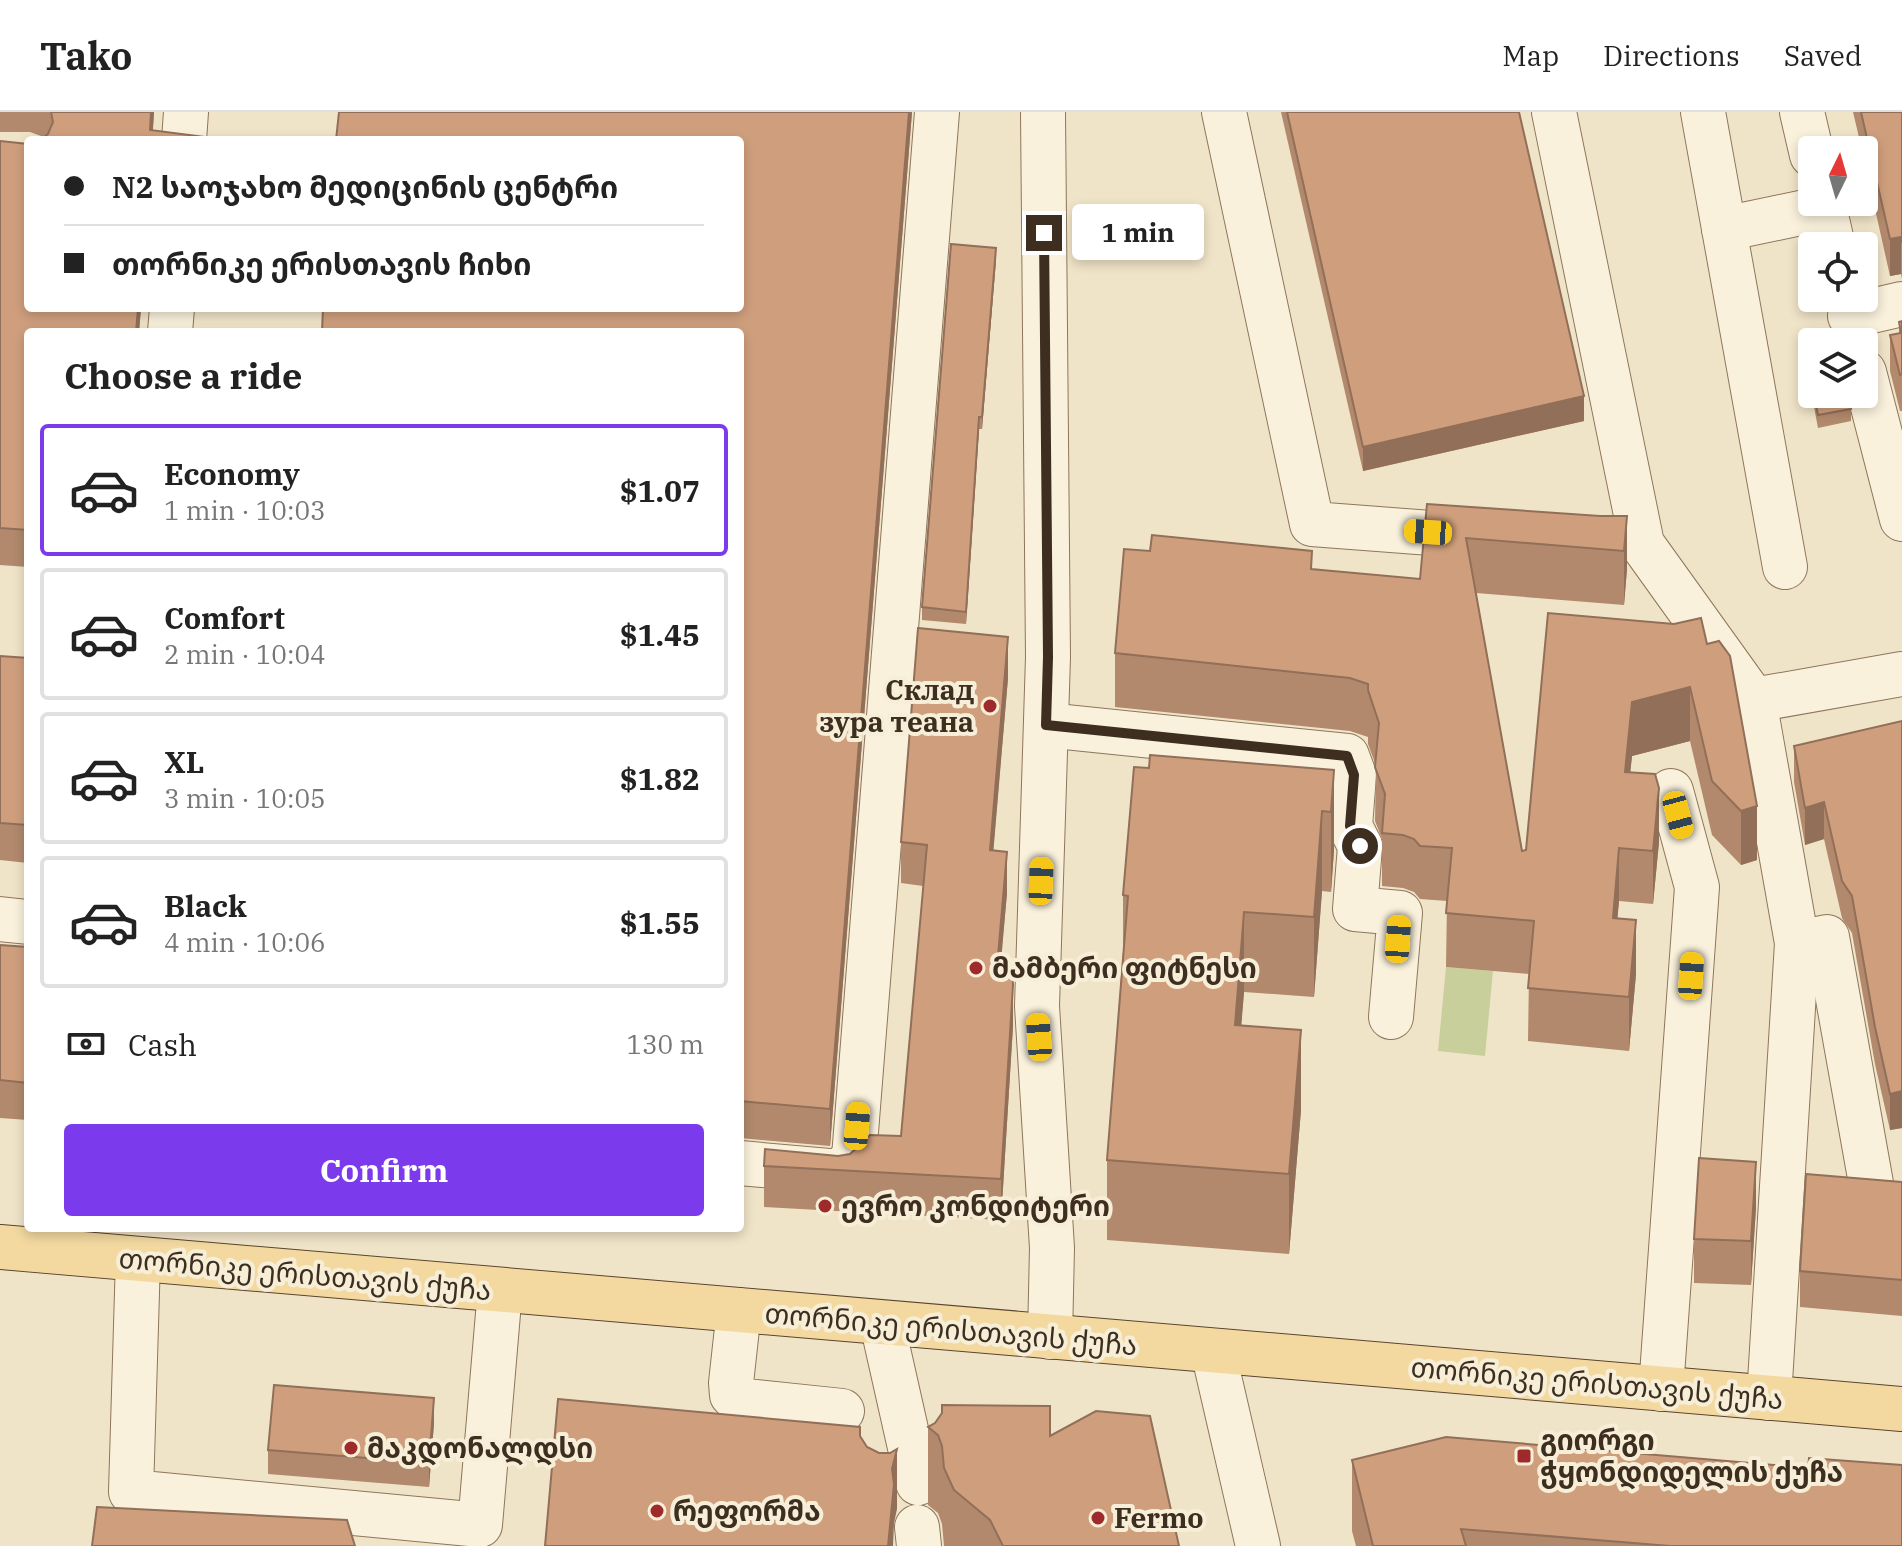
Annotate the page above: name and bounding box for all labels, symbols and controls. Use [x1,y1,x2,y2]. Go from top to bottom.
text: Tako [40,31,132,80]
text: Map [1502,37,1559,74]
text: Directions [1603,37,1740,74]
text: Saved [1784,37,1862,74]
north arrow [1798,136,1878,216]
map controls [1798,136,1878,408]
text: N2 საოჯახო მედიცინის ცენტრი [112,167,618,206]
callout: 1 min [1072,205,1204,261]
route end [1026,215,1062,251]
text: 1 min [1102,215,1174,249]
button: locate [1798,232,1878,312]
text: თორნიკე ერისთავის ჩიხი [112,244,532,283]
button: layers [1798,328,1878,408]
text: Choose a ride [64,352,303,399]
icon: car [68,454,140,526]
text: Economy [164,454,300,493]
text: $1.07 [620,471,700,510]
text: 1 min · 10:03 [164,493,326,527]
car [1403,518,1453,546]
icon: car [68,598,140,670]
text: Comfort [164,598,285,637]
text: $1.45 [620,615,700,654]
text: 2 min · 10:04 [164,637,326,671]
place label: Склад зура теана [819,671,974,740]
marker: Склад зура теана [981,697,999,715]
icon: car [68,742,140,814]
text: XL [164,742,204,781]
text: $1.82 [620,759,700,798]
text: 3 min · 10:05 [164,781,326,815]
car [1660,789,1696,841]
route start [1342,828,1378,864]
car [1028,857,1054,905]
icon: car [68,886,140,958]
text: Black [164,886,247,925]
text: $1.55 [620,903,700,942]
car [1384,914,1412,964]
text: 4 min · 10:06 [164,925,326,959]
place label: მამბერი ფიტნესი [992,949,1257,986]
car [1677,951,1705,1001]
marker: მამბერი ფიტნესი [967,959,985,977]
car [1025,1012,1053,1062]
icon: cash [64,1022,108,1066]
text: Cash [128,1025,197,1064]
text: 130 m [626,1027,704,1061]
car [843,1101,871,1151]
button: Confirm [64,1124,704,1216]
place label: ევრო კონდიტერი [841,1187,1110,1224]
marker: ევრო კონდიტერი [816,1197,834,1215]
street label: თორნიკე ერისთავის ქუჩა [117,1239,493,1308]
street label: თორნიკე ერისთავის ქუჩა [763,1294,1139,1363]
street label: თორნიკე ერისთავის ქუჩა [1409,1348,1785,1417]
place label: გიორგი ჭყონდიდელის ქუჩა [1540,1421,1843,1490]
place label: მაკდონალდსი [367,1429,593,1466]
marker: მაკდონალდსი [342,1439,360,1457]
marker: გიორგი ჭყონდიდელის ქუჩა [1515,1447,1533,1465]
place label: რეფორმა [673,1492,821,1529]
place label: Fermo [1114,1499,1204,1536]
marker: რეფორმა [648,1502,666,1520]
marker: Fermo [1089,1509,1107,1527]

